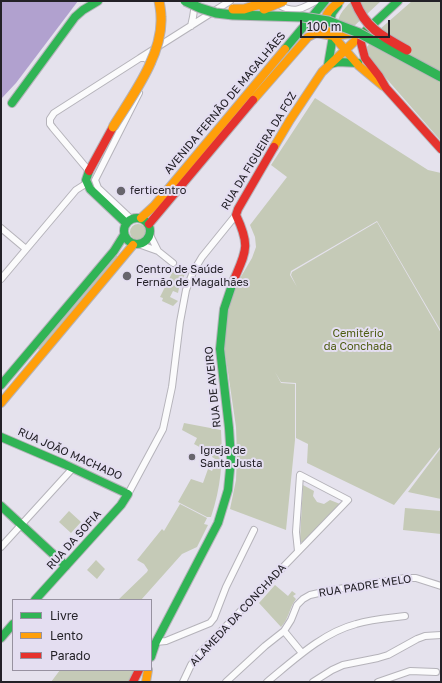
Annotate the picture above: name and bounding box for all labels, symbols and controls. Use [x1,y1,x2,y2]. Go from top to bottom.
scale bar [302,12,392,38]
text: 100 m [307,19,341,34]
street label: AVENIDA FERNÃO DE MAGALHÃES [162,29,288,177]
street label: RUA DA FIGUEIRA DA FOZ [219,90,299,212]
place label: ferticentro [130,184,186,198]
marker: ferticentro [115,185,127,197]
place label: Centro de Saúde Fernão de Magalhães [136,263,249,289]
marker: Centro de Saúde Fernão de Magalhães [121,270,133,282]
park label: Cemitério da Conchada [324,327,392,353]
street label: RUA DE AVEIRO [202,346,224,428]
street label: RUA JOÃO MACHADO [16,425,124,483]
place label: Igreja de Santa Justa [200,444,262,470]
marker: Igreja de Santa Justa [187,452,197,462]
street label: RUA DA SOFIA [44,508,104,572]
street label: ALAMEDA DA CONCHADA [187,561,289,669]
street label: RUA PADRE MELO [318,572,412,600]
legend [12,599,152,671]
text: Livre [50,608,78,623]
text: Lento [50,628,83,643]
text: Parado [50,648,90,663]

